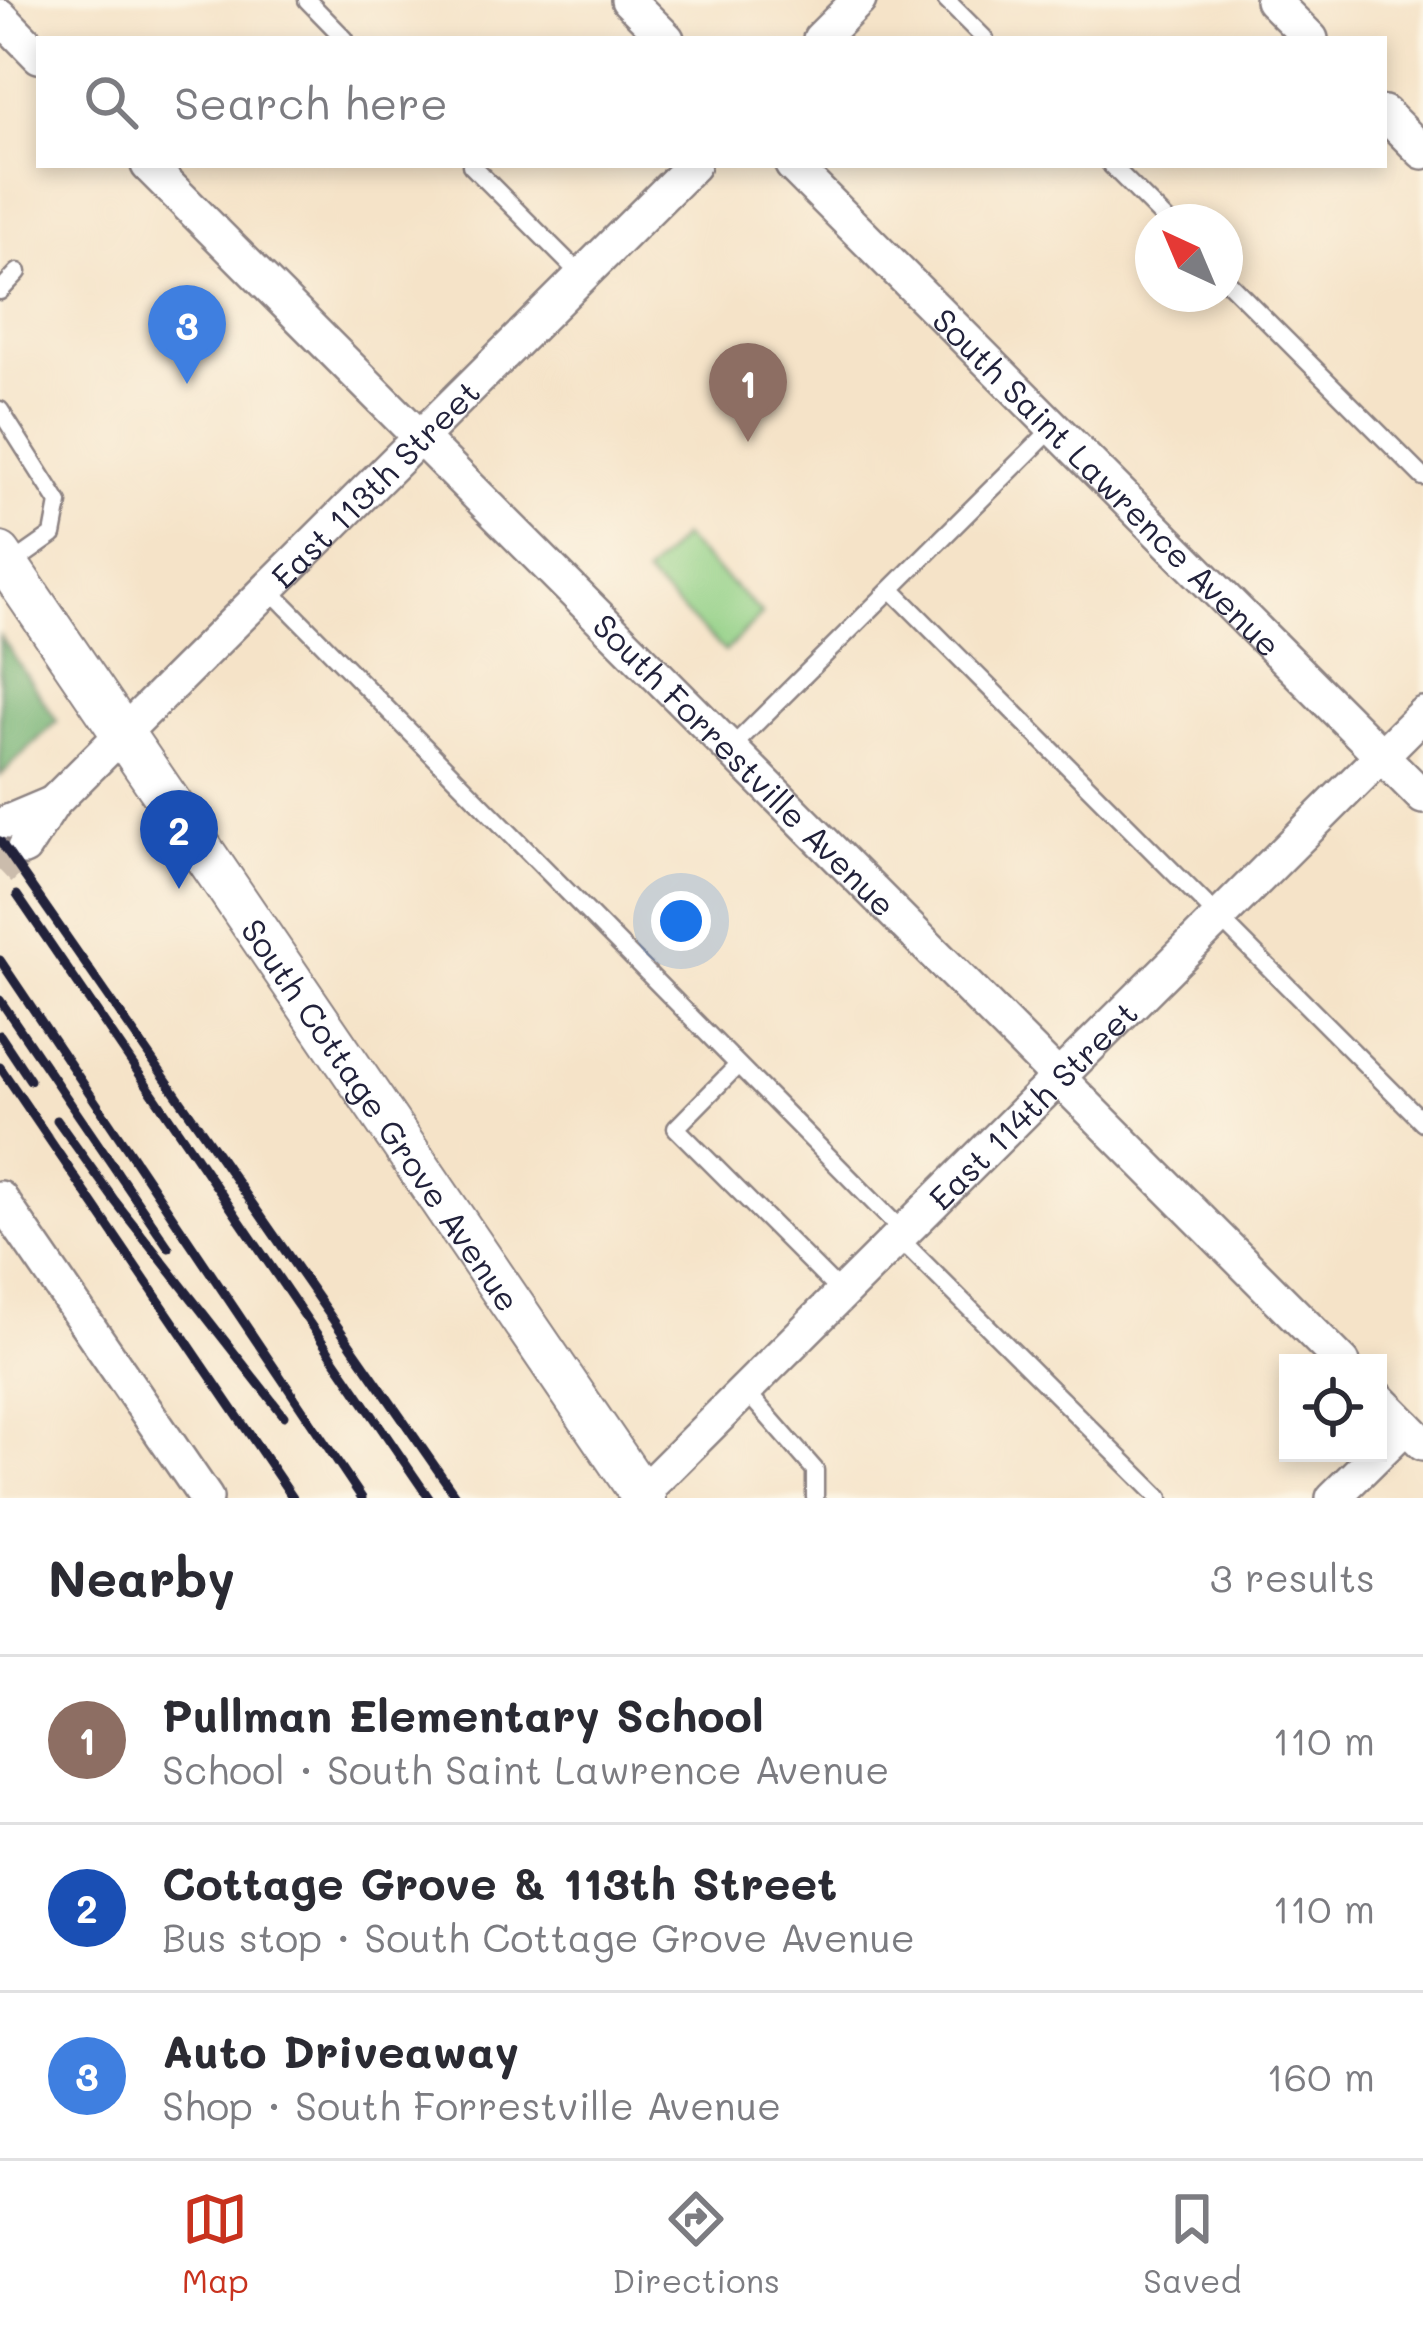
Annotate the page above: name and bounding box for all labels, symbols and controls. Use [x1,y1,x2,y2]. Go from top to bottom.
search box [36,36,1387,168]
icon: search [78,69,144,135]
text: Search here [174,73,448,131]
north arrow [1135,204,1243,312]
pin: 3 [148,285,226,384]
street label: South Saint Lawrence Avenue [924,298,1291,665]
pin: 1 [709,343,787,442]
street label: East 113th Street [260,369,488,596]
street label: South Forrestville Avenue [585,603,906,925]
pin: 2 [140,790,218,889]
your location [651,891,711,951]
street label: South Cottage Grove Avenue [233,909,531,1319]
street label: East 114th Street [918,991,1146,1218]
map controls [1279,1354,1387,1462]
button: locate [1279,1354,1387,1462]
text: Nearby [48,1543,235,1610]
text: 3 results [1210,1551,1375,1602]
text: Pullman Elementary School [162,1685,764,1743]
text: 1 [78,1714,96,1765]
text: 110 m [1273,1714,1375,1765]
text: School · South Saint Lawrence Avenue [162,1743,889,1794]
text: Cottage Grove & 113th Street [162,1853,837,1911]
text: 2 [76,1882,98,1933]
text: 110 m [1273,1882,1375,1933]
text: Bus stop · South Cottage Grove Avenue [162,1911,915,1962]
text: Auto Driveaway [162,2021,519,2079]
text: 3 [75,2050,99,2101]
text: 160 m [1266,2050,1375,2101]
text: Shop · South Forrestville Avenue [162,2079,781,2130]
tab: Map [182,2186,249,2301]
tab: Directions [612,2186,780,2301]
tab: Saved [1143,2186,1241,2301]

